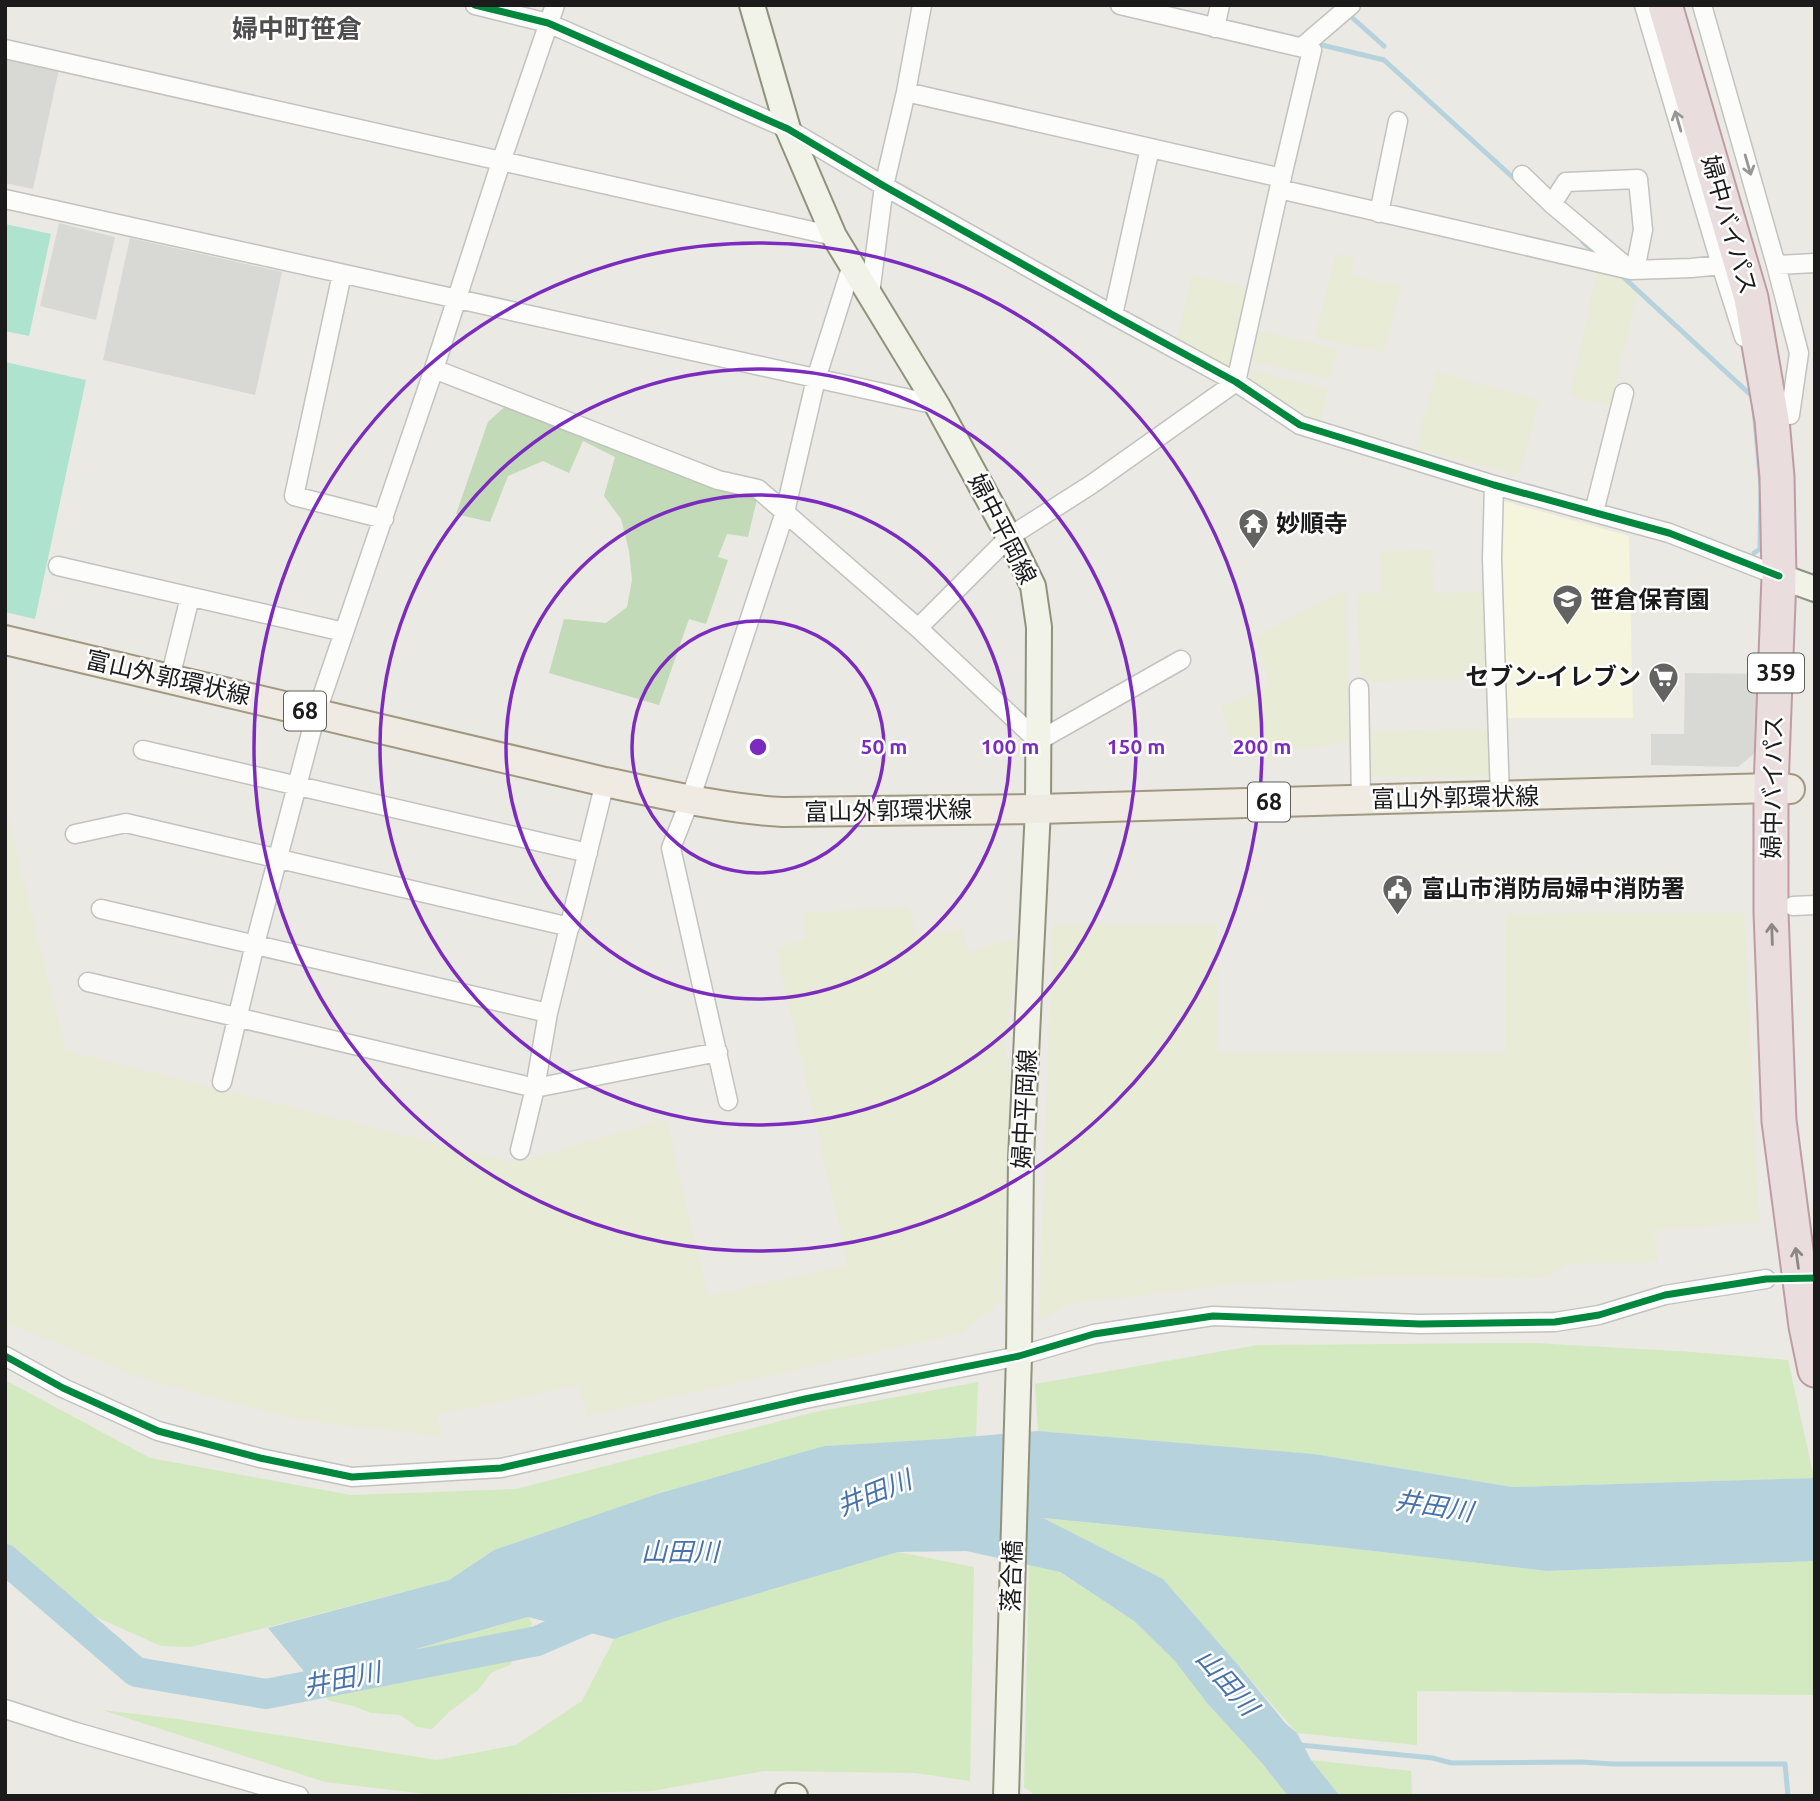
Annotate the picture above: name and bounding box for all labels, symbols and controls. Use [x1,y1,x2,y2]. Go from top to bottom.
district label: 婦中町笹倉 [232,14,362,43]
one-way arrow [1671,110,1684,132]
street label: 婦中バイパス [1697,152,1762,298]
one-way arrow [1742,154,1755,176]
street label: 婦中平岡線 [963,469,1042,588]
temple icon: 妙順寺 [1236,507,1270,551]
place label: 妙順寺 [1276,510,1348,537]
school or university icon: 笹倉保育園 [1550,583,1584,627]
place label: 笹倉保育園 [1590,586,1710,613]
street label: 富山外郭環状線 [83,645,253,710]
road number: 359 [1748,653,1804,692]
supermarket icon: セブン-イレブン [1647,660,1681,704]
place label: セブン-イレブン [1465,663,1641,690]
road number: 68 [284,692,326,730]
street label: 婦中バイパス [1758,715,1787,859]
text: 50 m [861,734,907,758]
text: 100 m [981,734,1039,758]
text: 150 m [1107,734,1165,758]
text: 200 m [1233,734,1291,758]
centre of rings [746,735,770,759]
road number: 68 [1248,782,1290,822]
street label: 富山外郭環状線 [1371,783,1539,812]
street label: 富山外郭環状線 [804,796,972,825]
public building icon: 富山市消防局婦中消防署 [1381,872,1415,916]
place label: 富山市消防局婦中消防署 [1421,875,1685,902]
one-way arrow [1765,923,1778,946]
street label: 婦中平岡線 [1008,1048,1041,1170]
one-way arrow [1791,1247,1804,1270]
water label: 井田川 [832,1463,918,1521]
water label: 井田川 [1393,1485,1478,1526]
water label: 山田川 [641,1537,722,1566]
street label: 落合橋 [997,1540,1026,1612]
water label: 山田川 [1191,1643,1266,1723]
water label: 井田川 [301,1656,386,1700]

